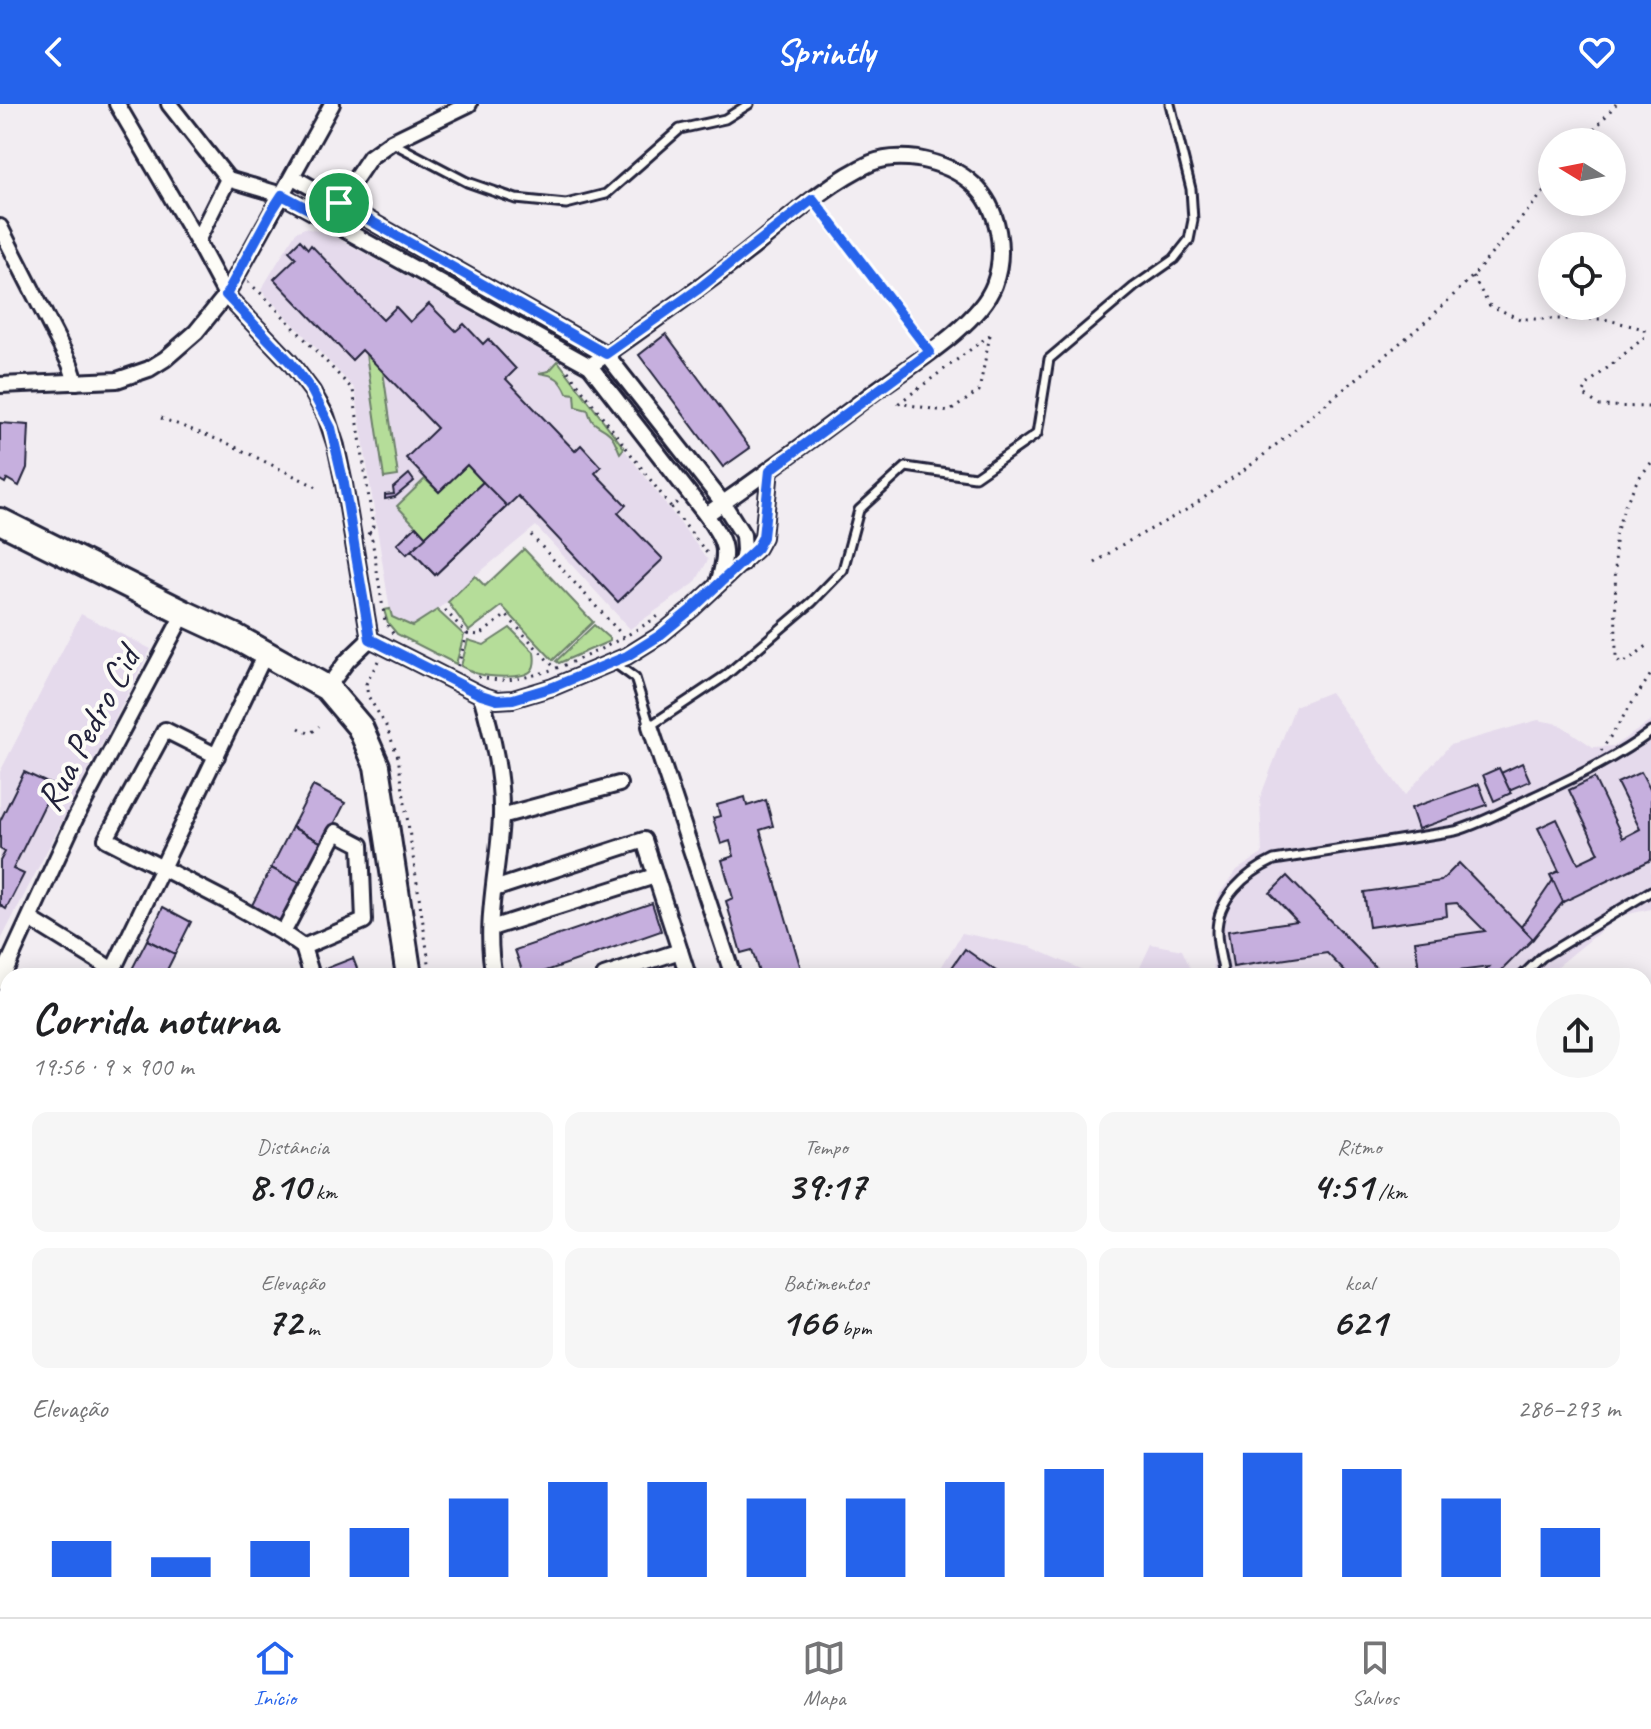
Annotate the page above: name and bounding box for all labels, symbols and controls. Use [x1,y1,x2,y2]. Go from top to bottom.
text: Sprintly [776,29,875,75]
icon: back [32,30,76,74]
icon: heart [1575,30,1619,74]
north arrow [1538,128,1626,216]
map controls [1538,128,1626,320]
pin [305,169,373,237]
icon: arrive [317,181,361,225]
button: locate [1538,232,1626,320]
street label: Rua Pedro Cid [25,635,153,819]
text: Corrida noturna [32,992,277,1047]
button: share [1536,994,1620,1078]
text: 19:56 · 9 × 900 m [32,1050,193,1083]
text: Distância [257,1133,329,1161]
text: Tempo [804,1133,848,1161]
text: Ritmo [1337,1133,1382,1161]
text: 8.10 [248,1161,310,1211]
text: 39:17 [786,1161,866,1211]
text: 4:51 [1312,1161,1373,1211]
text: km [310,1178,337,1206]
text: /km [1373,1178,1407,1206]
text: Elevação [261,1269,325,1297]
text: Batimentos [783,1269,869,1297]
text: kcal [1345,1269,1374,1297]
text: 72 [266,1297,302,1347]
text: 166 [780,1297,836,1347]
text: 621 [1332,1297,1387,1347]
text: m [302,1314,319,1342]
text: bpm [836,1314,872,1342]
text: Elevação [32,1392,107,1425]
text: 286–293 m [1517,1392,1620,1425]
tab: Início [253,1636,297,1712]
tab: Mapa [802,1636,846,1712]
tab: Salvos [1352,1636,1398,1712]

